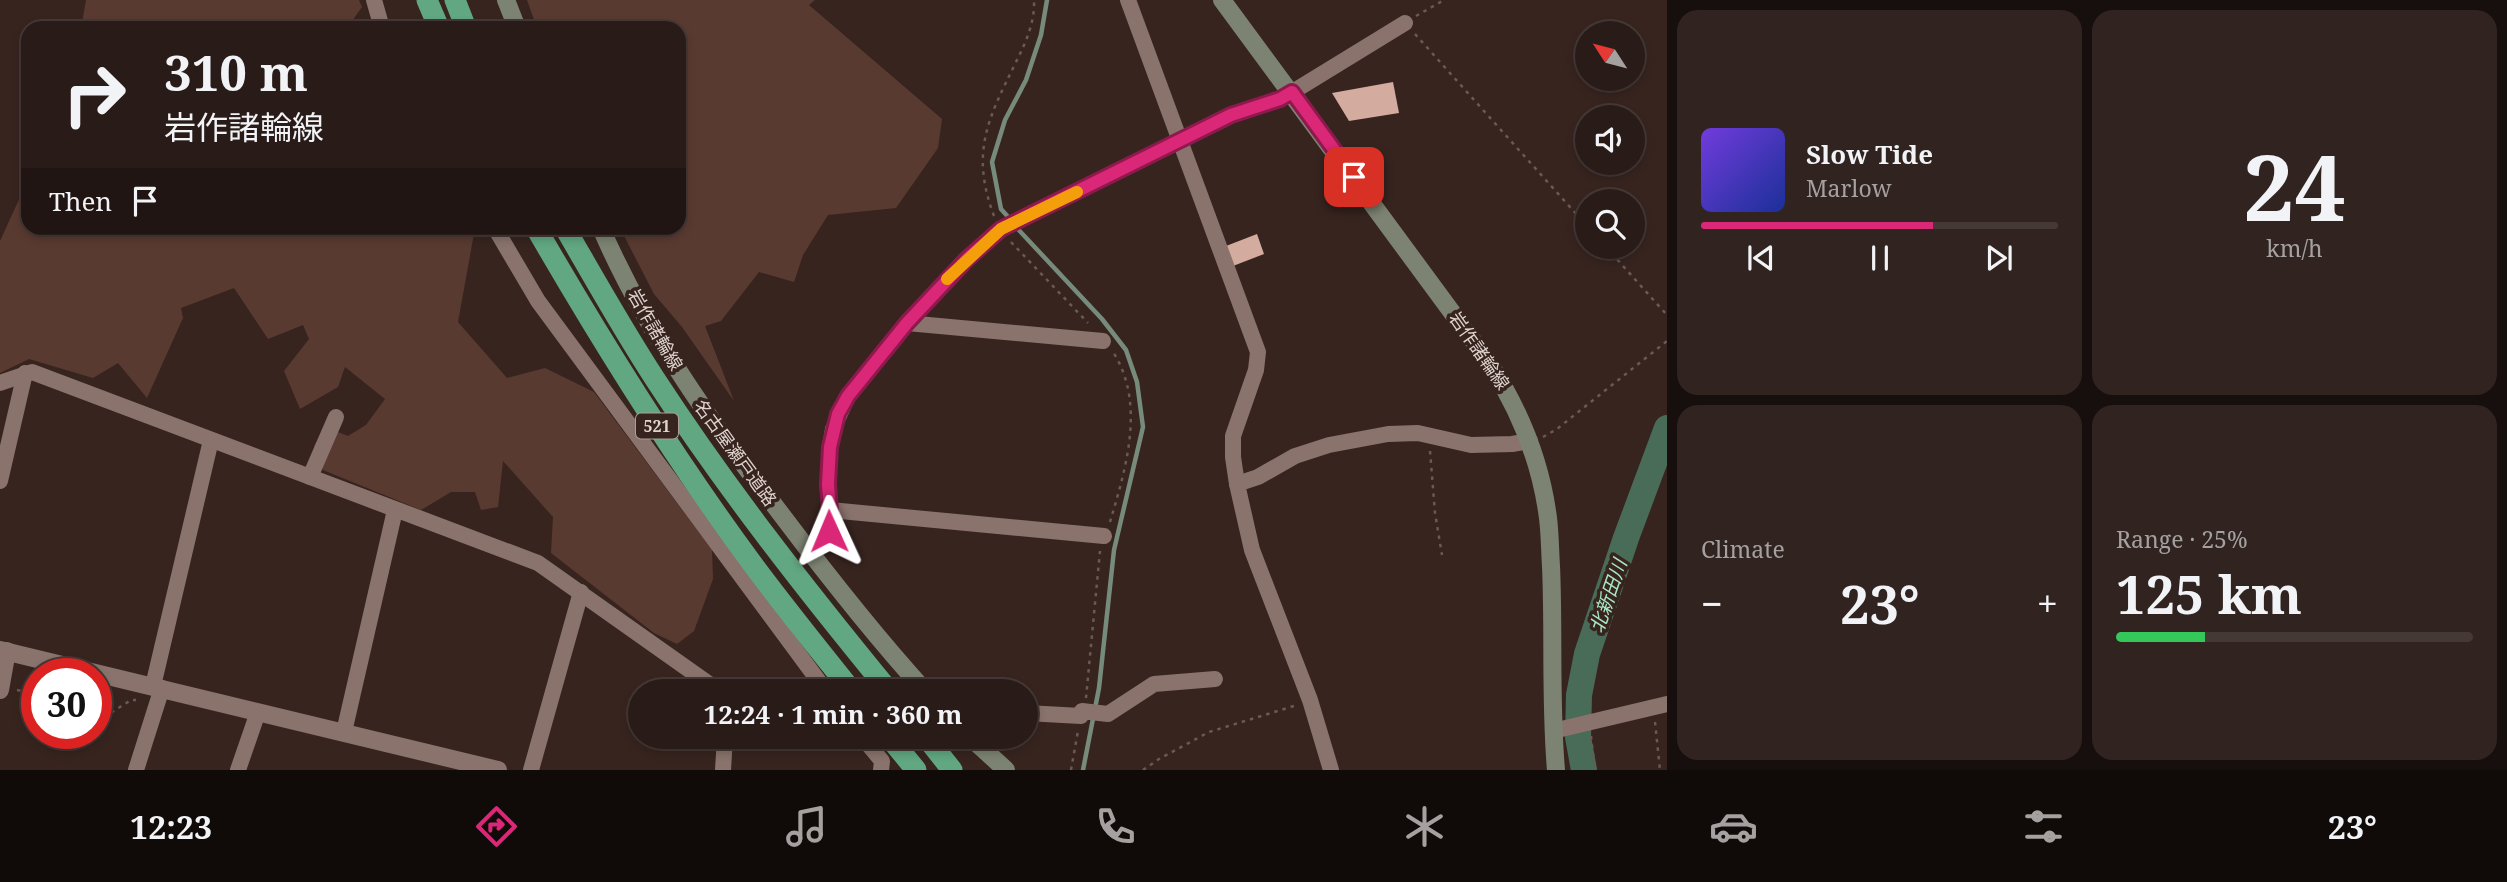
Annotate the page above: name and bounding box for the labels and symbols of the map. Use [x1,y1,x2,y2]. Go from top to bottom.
north arrow [1575,21,1645,91]
pin [1324,147,1384,207]
street label: 岩作諸輪線 [623,285,689,374]
street label: 岩作諸輪線 [1444,307,1515,394]
street label: 名古屋瀬戸道路 [689,394,783,510]
road number: 521 [636,414,678,438]
position arrow [792,494,866,568]
water label: 北新田川 [1583,554,1633,636]
speed limit sign: 30 [21,658,112,749]

